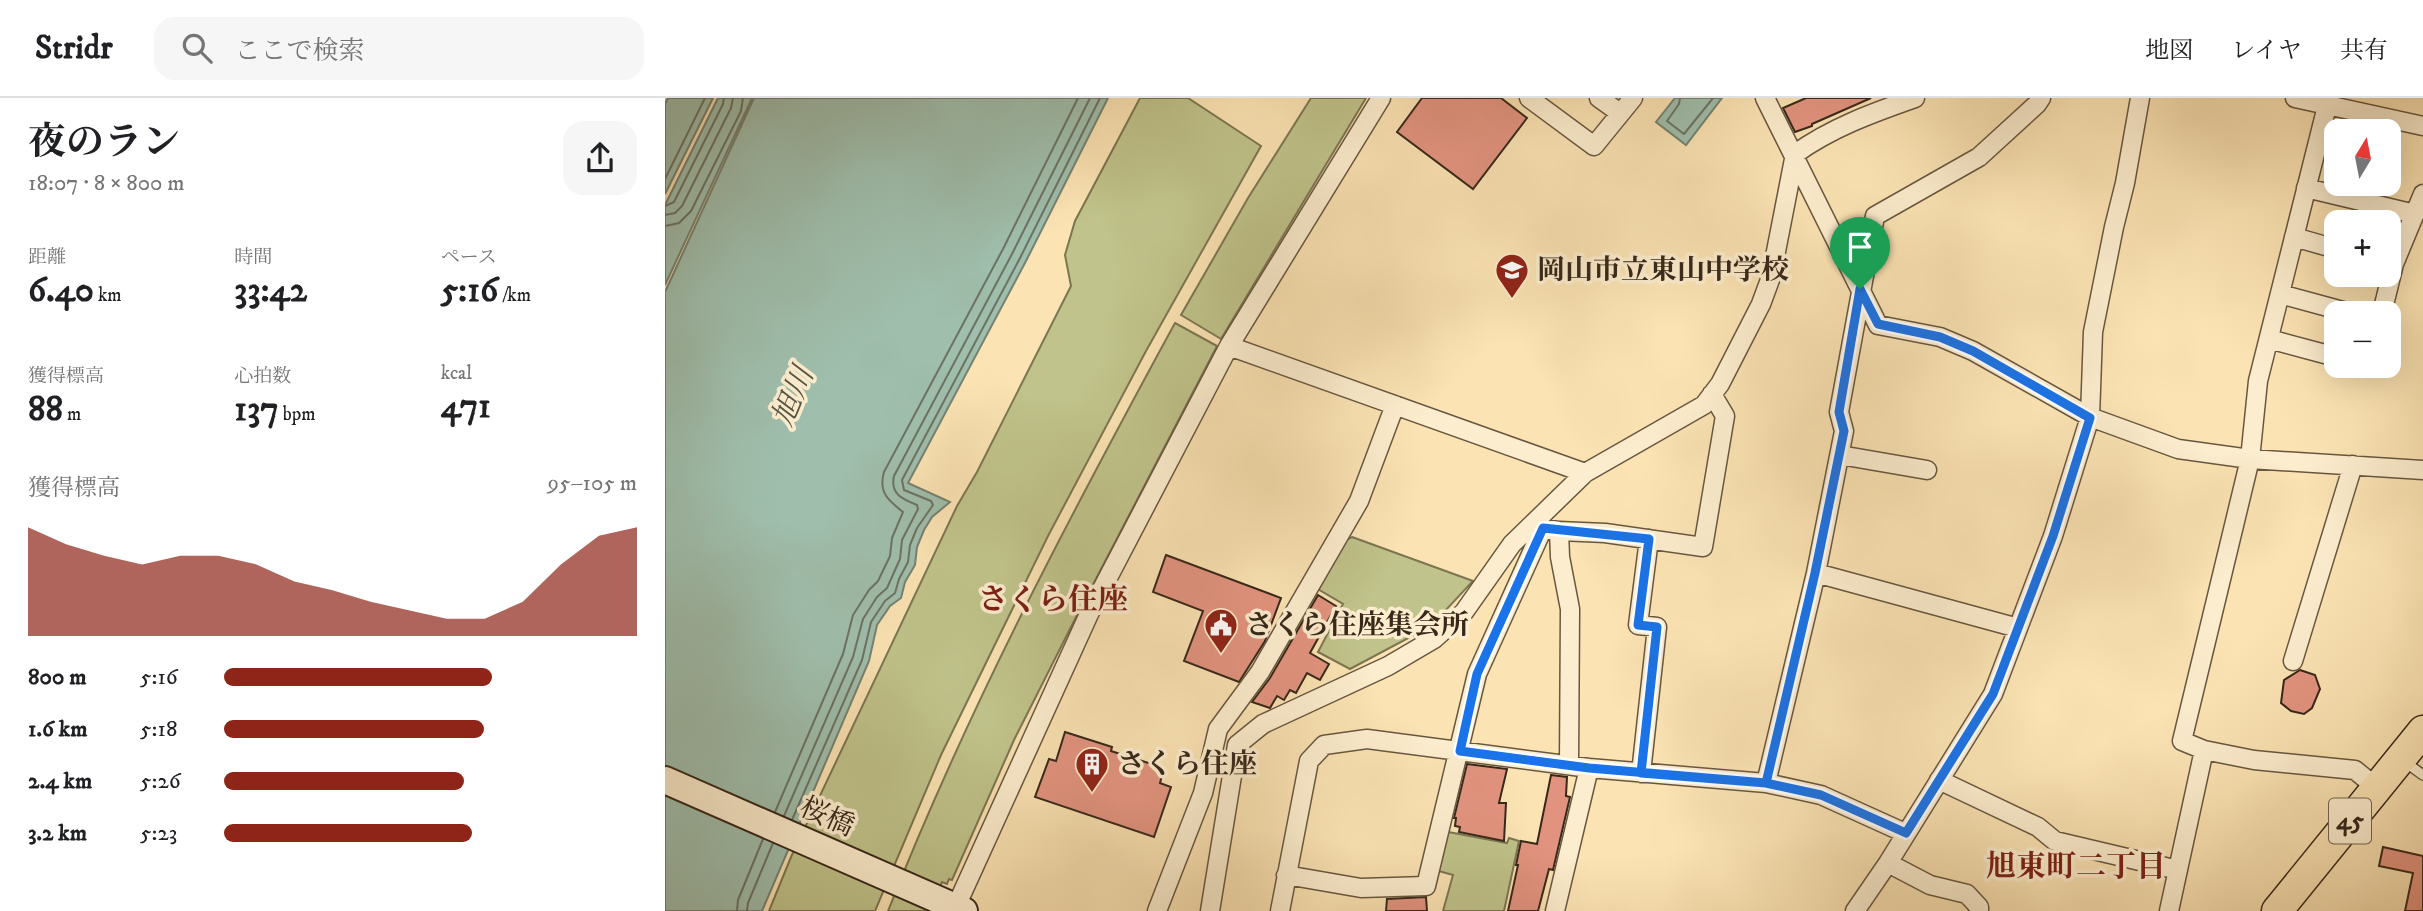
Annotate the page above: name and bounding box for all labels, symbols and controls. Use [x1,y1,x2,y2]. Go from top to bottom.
search box [154,17,644,80]
text: Stridr [35,28,112,69]
icon: search [178,29,216,67]
text: ここで検索 [234,35,364,68]
text: 地図 [2145,36,2193,66]
text: レイヤ [2231,36,2302,66]
text: 共有 [2340,36,2388,66]
text: 夜のラン [28,119,180,167]
north arrow [2324,119,2401,196]
map controls [2324,119,2401,378]
button: share [563,121,637,195]
text: 18:07 · 8 × 800 m [28,169,185,198]
button: + [2324,210,2401,287]
pin [1830,217,1890,289]
icon: arrive [1841,228,1879,266]
text: 距離 [28,246,66,269]
text: 時間 [234,246,272,269]
text: ペース [441,246,497,269]
school or university icon: 岡山市立東山中学校 [1493,251,1531,300]
place label: 岡山市立東山中学校 [1537,253,1789,288]
text: 6.40 [28,269,94,313]
text: 33:42 [234,269,307,313]
text: 5:16 [441,269,498,313]
text: km [94,284,122,307]
text: /km [498,284,531,307]
button: − [2324,301,2401,378]
water label: 旭川 [765,359,824,432]
text: kcal [441,362,472,385]
text: 獲得標高 [28,365,104,388]
text: 心拍数 [234,365,291,388]
text: 471 [441,385,491,429]
text: 88 [28,388,63,432]
text: 137 [234,388,279,432]
text: m [63,403,81,426]
text: bpm [279,403,315,426]
text: 95–105 m [548,469,637,498]
text: 獲得標高 [28,474,120,503]
district label: さくら住座 [978,582,1128,619]
public building icon: さくら住座集会所 [1202,606,1240,655]
place label: さくら住座集会所 [1245,608,1469,643]
text: 800 m [28,663,86,692]
text: 5:16 [140,663,178,692]
text: 1.6 km [28,715,87,744]
text: 5:18 [140,715,177,744]
building icon: さくら住座 [1073,745,1111,794]
place label: さくら住座 [1117,747,1257,782]
text: 2.4 km [28,767,92,796]
text: 5:26 [140,767,181,796]
street label: 桜橋 [794,790,860,844]
road number: 45 [2329,799,2371,844]
text: 3.2 km [28,819,87,848]
text: 5:23 [140,819,177,848]
district label: 旭東町二丁目 [1986,849,2166,886]

